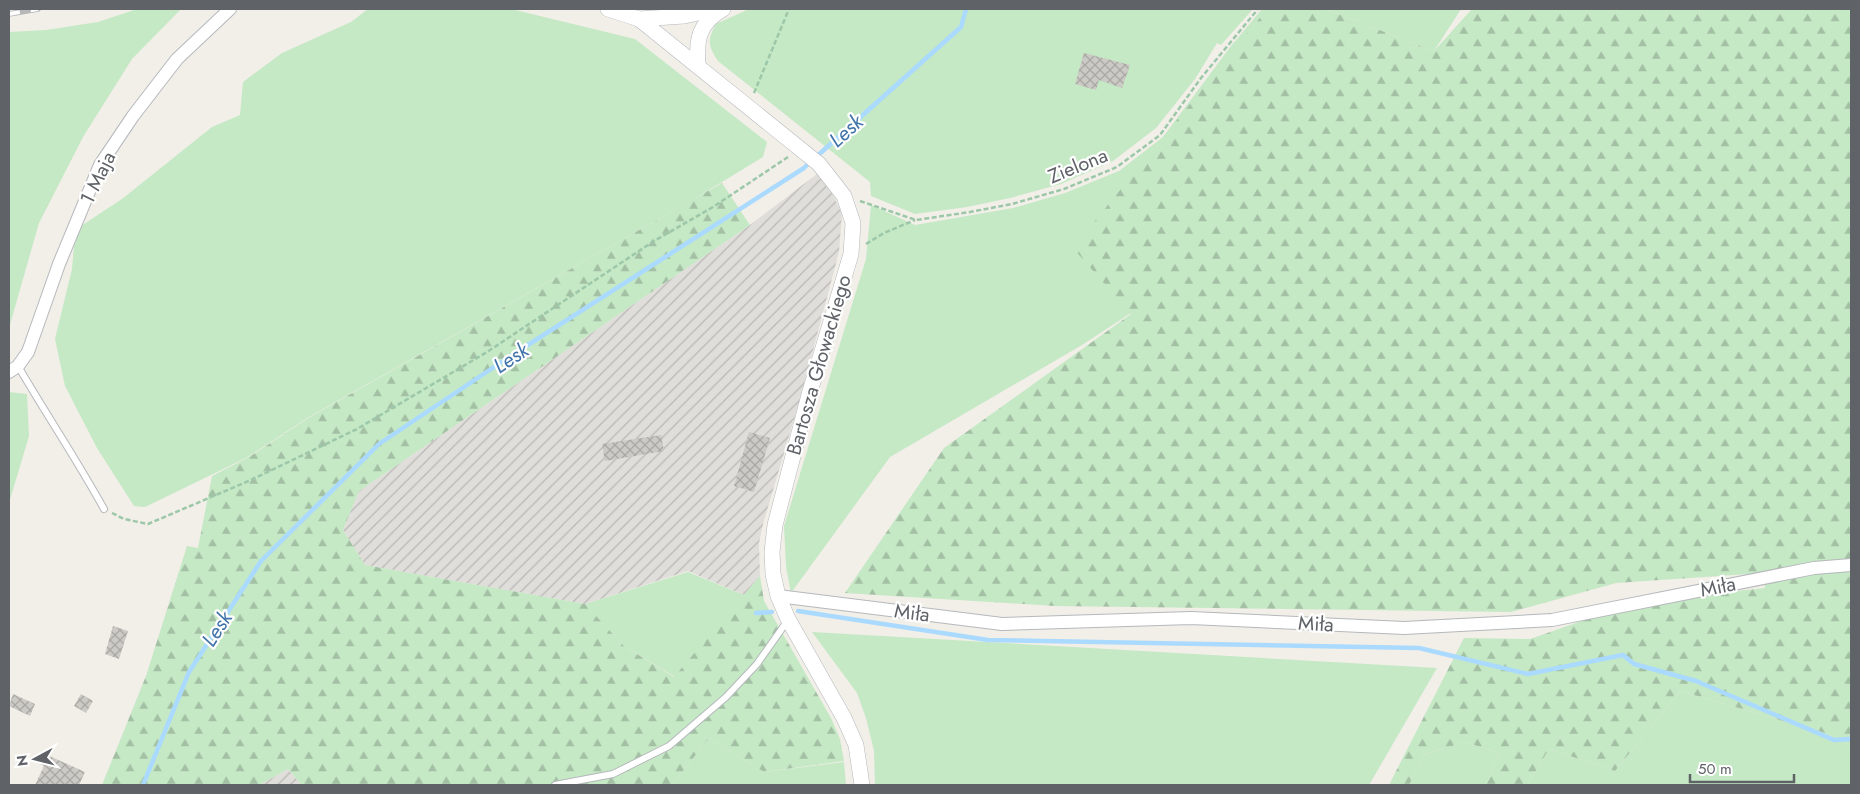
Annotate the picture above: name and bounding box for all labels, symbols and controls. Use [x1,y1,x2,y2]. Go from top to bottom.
water label: Lesk [822,107,870,154]
street label: Zielona [1044,141,1112,191]
street label: 1 Maja [73,147,123,209]
street label: Bartosza Głowackiego [779,271,859,459]
water label: Lesk [487,335,535,381]
street label: Miła [1698,569,1738,605]
street label: Miła [893,596,931,630]
water label: Lesk [194,605,240,653]
street label: Miła [1297,609,1335,639]
north arrow [10,734,60,784]
scale bar [1690,752,1794,784]
text: N [11,754,33,767]
text: 50 m [1698,758,1732,780]

